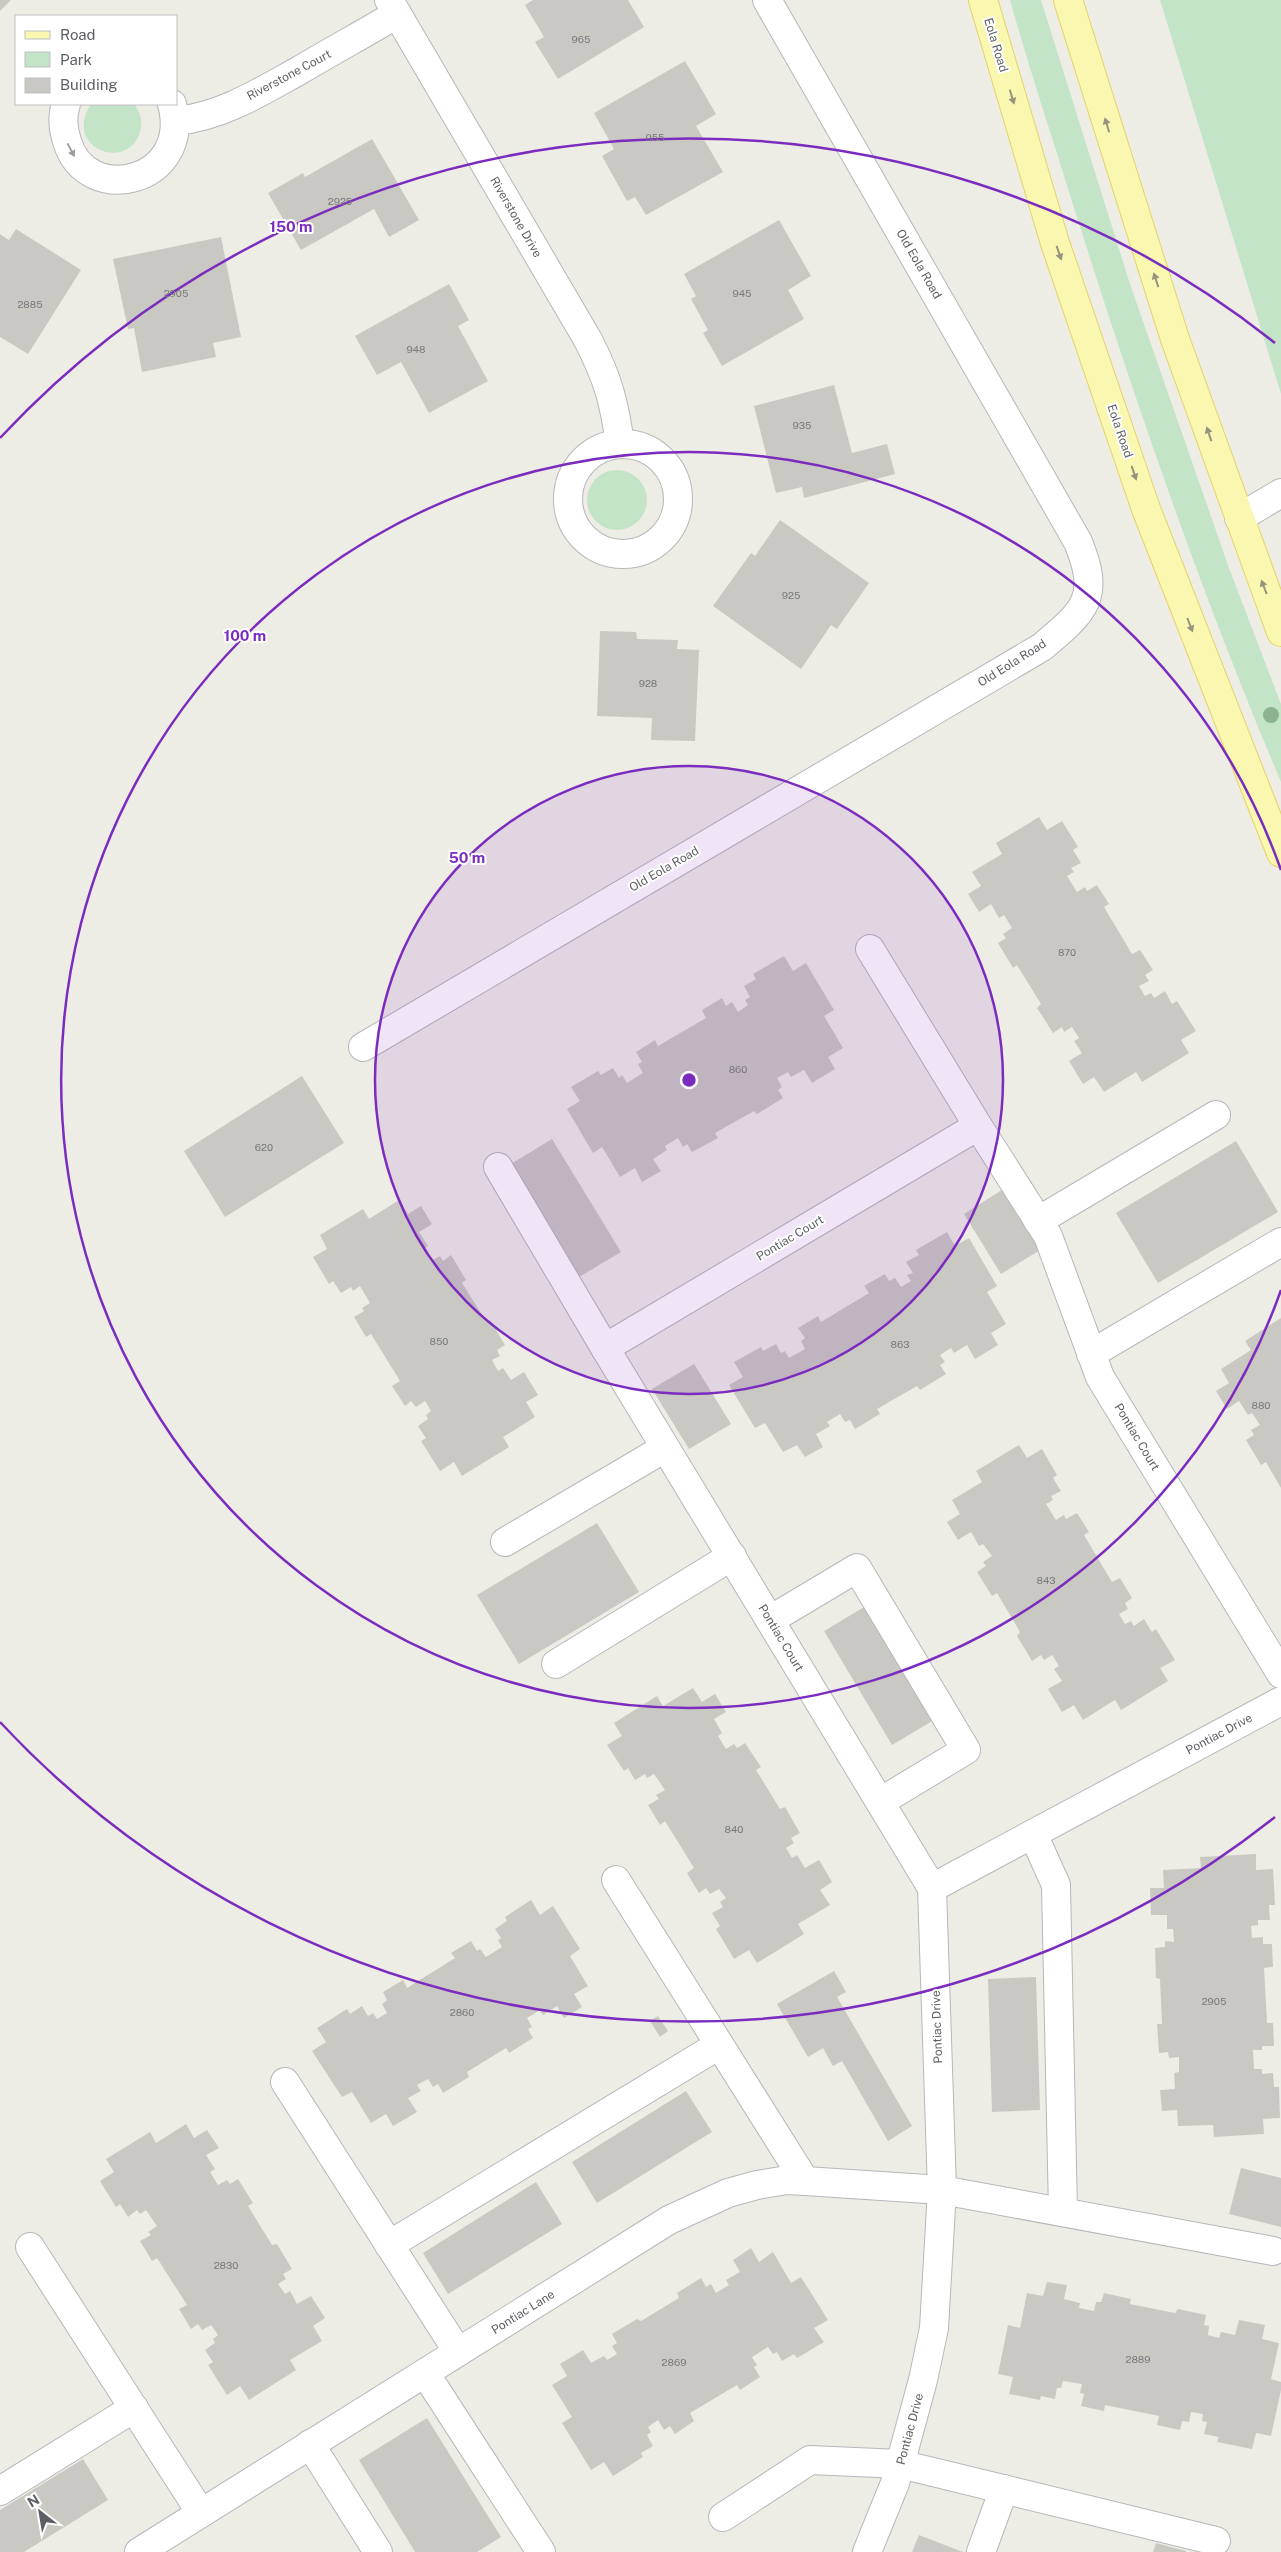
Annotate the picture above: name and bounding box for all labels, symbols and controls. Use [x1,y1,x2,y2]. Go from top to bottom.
legend [15,15,178,105]
street label: Eola Road [981,16,1011,74]
text: Road [60,26,96,43]
house number: 965 [572,33,590,45]
street label: Riverstone Court [244,47,334,103]
text: Park [60,51,92,68]
text: Building [60,76,118,93]
one-way arrow [1008,90,1016,105]
one-way arrow [1102,117,1110,132]
house number: 955 [645,131,665,143]
one-way arrow [67,143,75,158]
street label: Riverstone Drive [487,174,545,260]
house number: 2925 [328,195,352,207]
text: 150 m [269,218,313,235]
street label: Old Eola Road [893,227,945,301]
one-way arrow [1055,245,1063,260]
one-way arrow [1152,272,1160,287]
house number: 2905 [164,287,188,299]
house number: 945 [733,287,751,299]
house number: 2885 [17,298,43,310]
house number: 948 [407,343,426,355]
street label: Eola Road [1104,402,1136,460]
house number: 935 [793,419,811,431]
one-way arrow [1205,426,1212,441]
one-way arrow [1131,465,1138,480]
one-way arrow [1260,579,1267,594]
house number: 925 [782,589,800,601]
one-way arrow [1186,618,1194,633]
text: 100 m [224,627,266,644]
street label: Old Eola Road [975,636,1049,690]
house number: 928 [639,677,657,689]
street label: Old Eola Road [627,843,701,895]
text: 50 m [449,849,485,866]
house number: 870 [1058,946,1076,958]
house number: 860 [729,1063,747,1075]
centre of rings [680,1071,698,1089]
house number: 620 [255,1141,273,1153]
street label: Pontiac Court [754,1212,826,1264]
house number: 850 [429,1335,449,1347]
house number: 863 [891,1338,909,1350]
house number: 880 [1252,1399,1270,1411]
street label: Pontiac Court [1111,1401,1163,1473]
house number: 843 [1036,1574,1056,1586]
street label: Pontiac Court [755,1602,807,1674]
street label: Pontiac Drive [1183,1711,1255,1757]
house number: 840 [725,1823,743,1835]
street label: Pontiac Drive [929,1990,945,2064]
house number: 2905 [1202,1995,1226,2007]
house number: 2860 [450,2006,474,2018]
house number: 2830 [214,2259,238,2271]
street label: Pontiac Lane [489,2287,557,2337]
house number: 2889 [1125,2353,1151,2365]
house number: 2869 [662,2356,686,2368]
street label: Pontiac Drive [894,2392,926,2466]
north arrow [15,2487,65,2537]
text: N [24,2491,42,2511]

